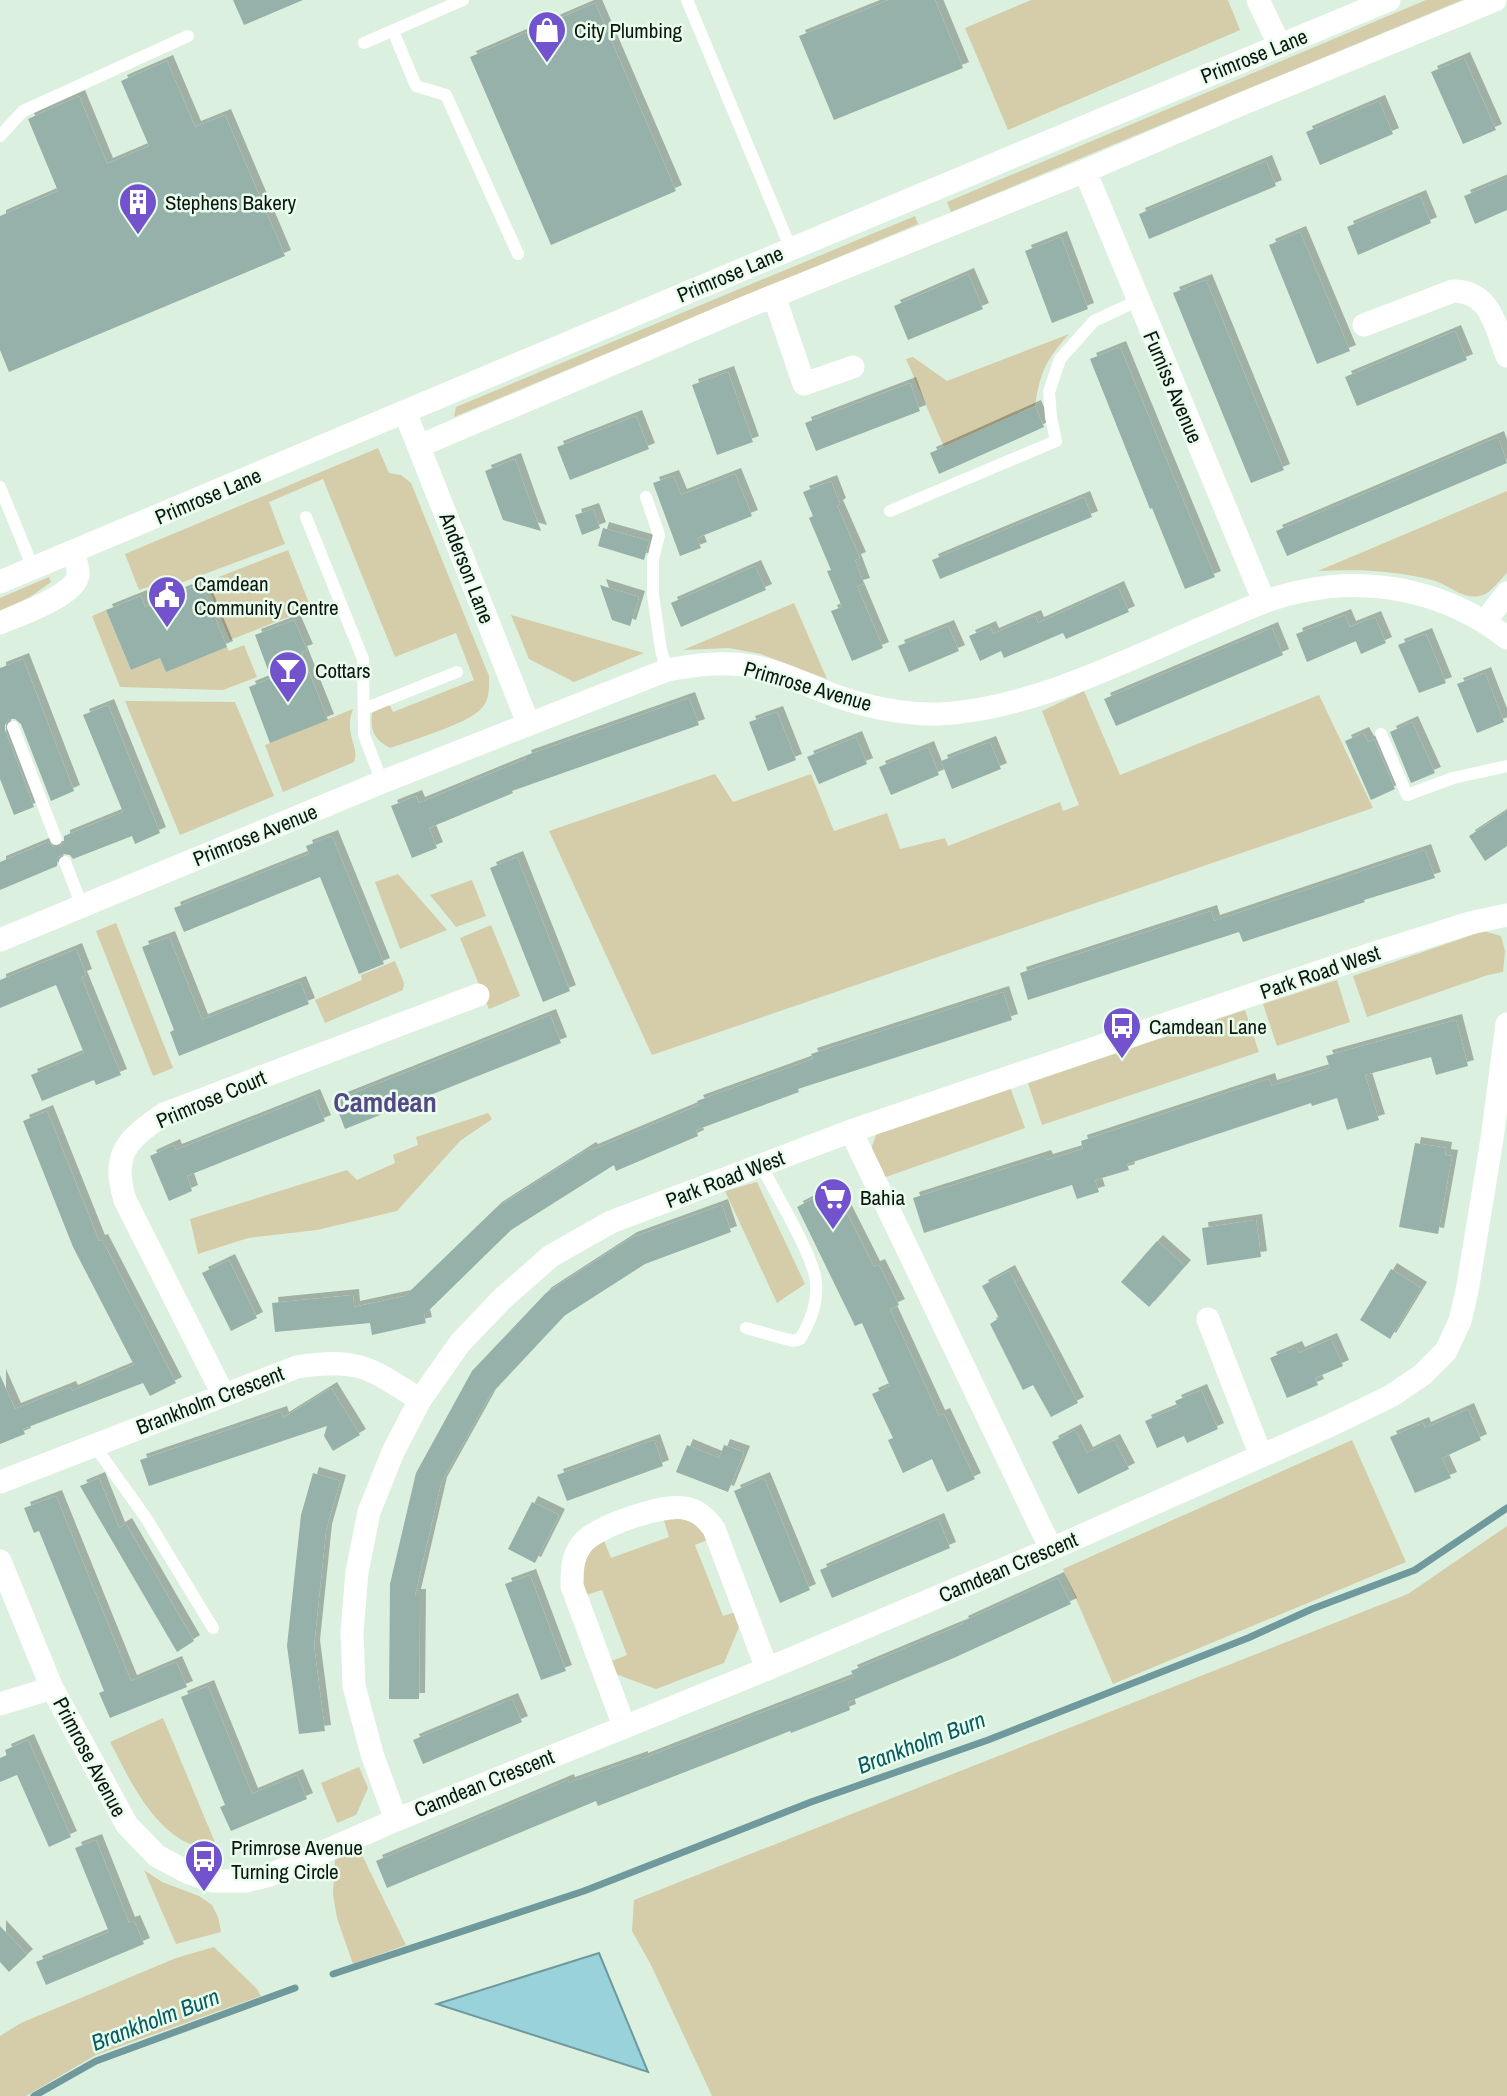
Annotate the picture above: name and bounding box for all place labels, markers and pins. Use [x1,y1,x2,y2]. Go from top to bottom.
shop icon: City Plumbing [526,9,568,64]
place label: City Plumbing [574,16,683,45]
building icon: Stephens Bakery [117,181,159,236]
place label: Stephens Bakery [165,188,297,217]
place label: Camdean Community Centre [194,569,339,622]
public building icon: Camdean Community Centre [146,574,188,629]
bar icon: Cottars [267,649,309,704]
place label: Cottars [315,656,371,685]
bus stop icon: Camdean Lane [1101,1005,1143,1060]
place label: Camdean Lane [1149,1012,1267,1041]
supermarket icon: Bahia [812,1176,854,1231]
place label: Bahia [860,1183,905,1212]
place label: Primrose Avenue Turning Circle [231,1833,363,1886]
bus stop icon: Primrose Avenue Turning Circle [183,1838,225,1893]

